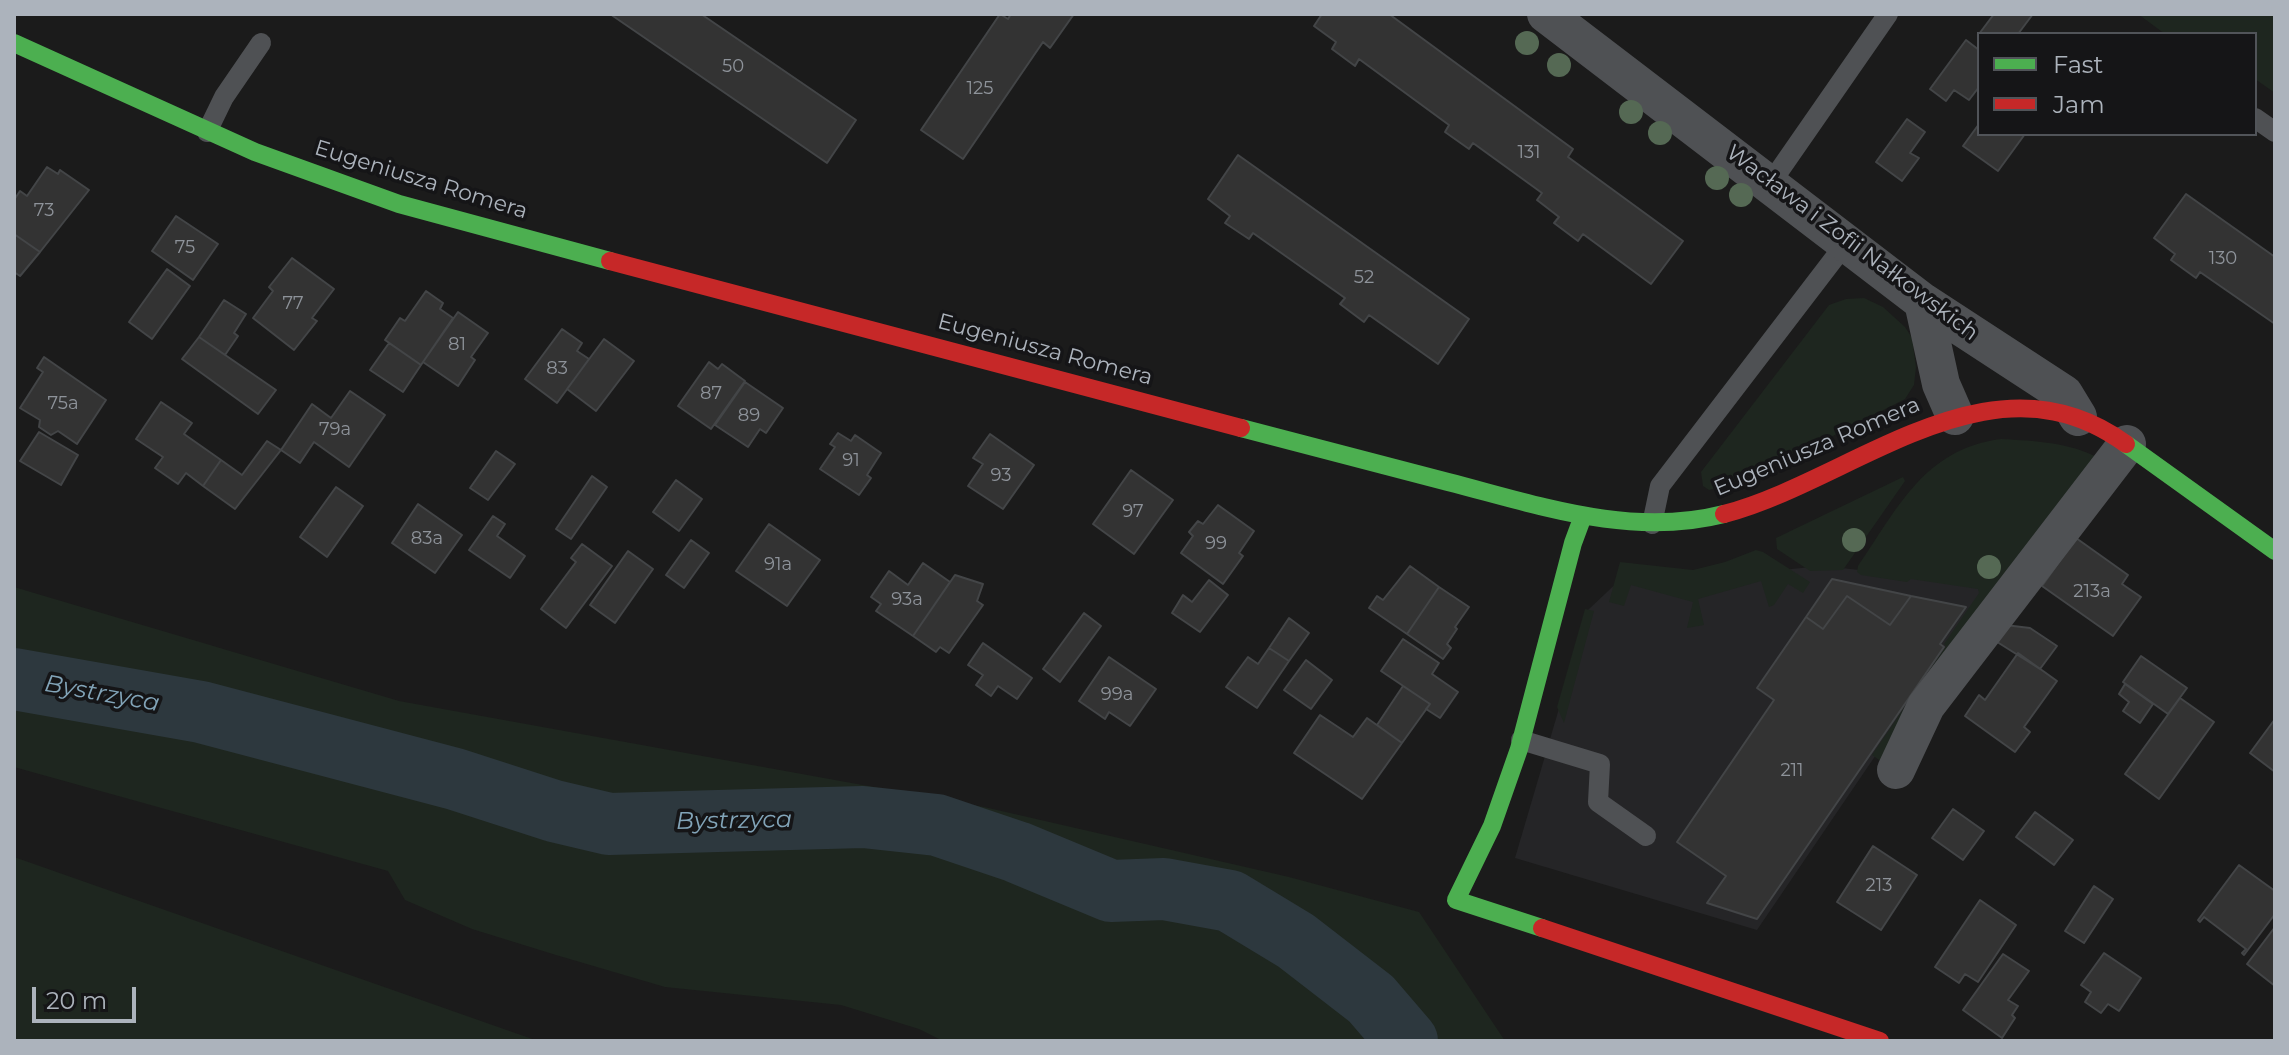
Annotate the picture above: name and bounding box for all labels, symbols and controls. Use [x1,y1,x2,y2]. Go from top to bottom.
legend [1977,32,2257,136]
text: Fast [2053,50,2103,79]
house number: 50 [722,56,744,78]
house number: 125 [967,78,993,100]
text: Jam [2053,90,2105,119]
street label: Eugeniusza Romera [311,135,531,225]
street label: Wacława i Zofii Nałkowskich [1721,139,1983,347]
house number: 131 [1517,142,1541,164]
house number: 73 [34,200,54,222]
house number: 75 [175,237,195,259]
house number: 130 [2209,248,2237,270]
house number: 52 [1354,267,1374,289]
house number: 77 [282,293,304,315]
street label: Eugeniusza Romera [935,309,1155,391]
house number: 81 [448,334,466,356]
house number: 83 [546,358,568,380]
house number: 87 [700,383,722,405]
street label: Eugeniusza Romera [1710,392,1924,502]
house number: 75a [47,393,79,415]
house number: 89 [738,405,760,427]
house number: 79a [319,419,351,441]
house number: 91 [842,450,860,472]
house number: 93 [991,465,1011,487]
house number: 97 [1122,501,1144,523]
house number: 83a [411,528,443,550]
house number: 99 [1205,533,1227,555]
house number: 91a [764,554,792,576]
house number: 213a [2073,581,2111,603]
house number: 93a [891,589,923,611]
water label: Bystrzyca [42,670,162,718]
house number: 99a [1101,684,1133,706]
house number: 211 [1780,760,1804,782]
water label: Bystrzyca [676,806,792,836]
house number: 213 [1866,875,1892,897]
scale bar [36,971,140,1021]
text: 20 m [46,986,107,1015]

